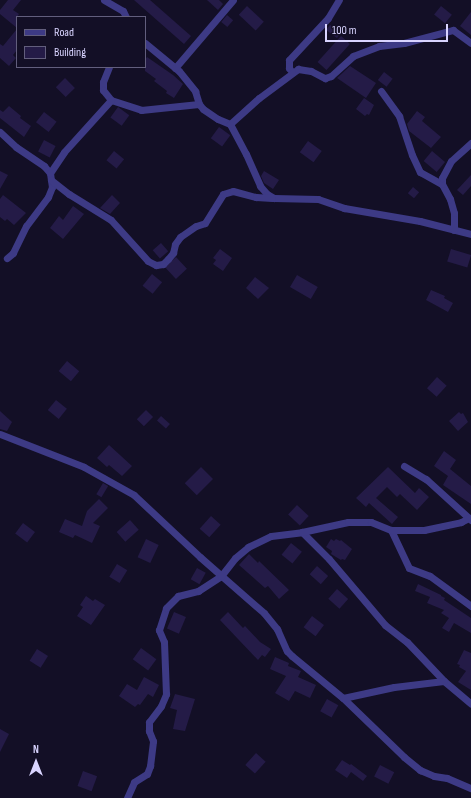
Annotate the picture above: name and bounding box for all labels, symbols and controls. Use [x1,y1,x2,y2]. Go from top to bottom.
legend [16,16,146,68]
scale bar [327,16,450,42]
text: 100 m [332,23,357,38]
text: Road [54,25,74,40]
text: Building [54,45,86,60]
north arrow [16,742,56,782]
text: N [33,743,39,756]

